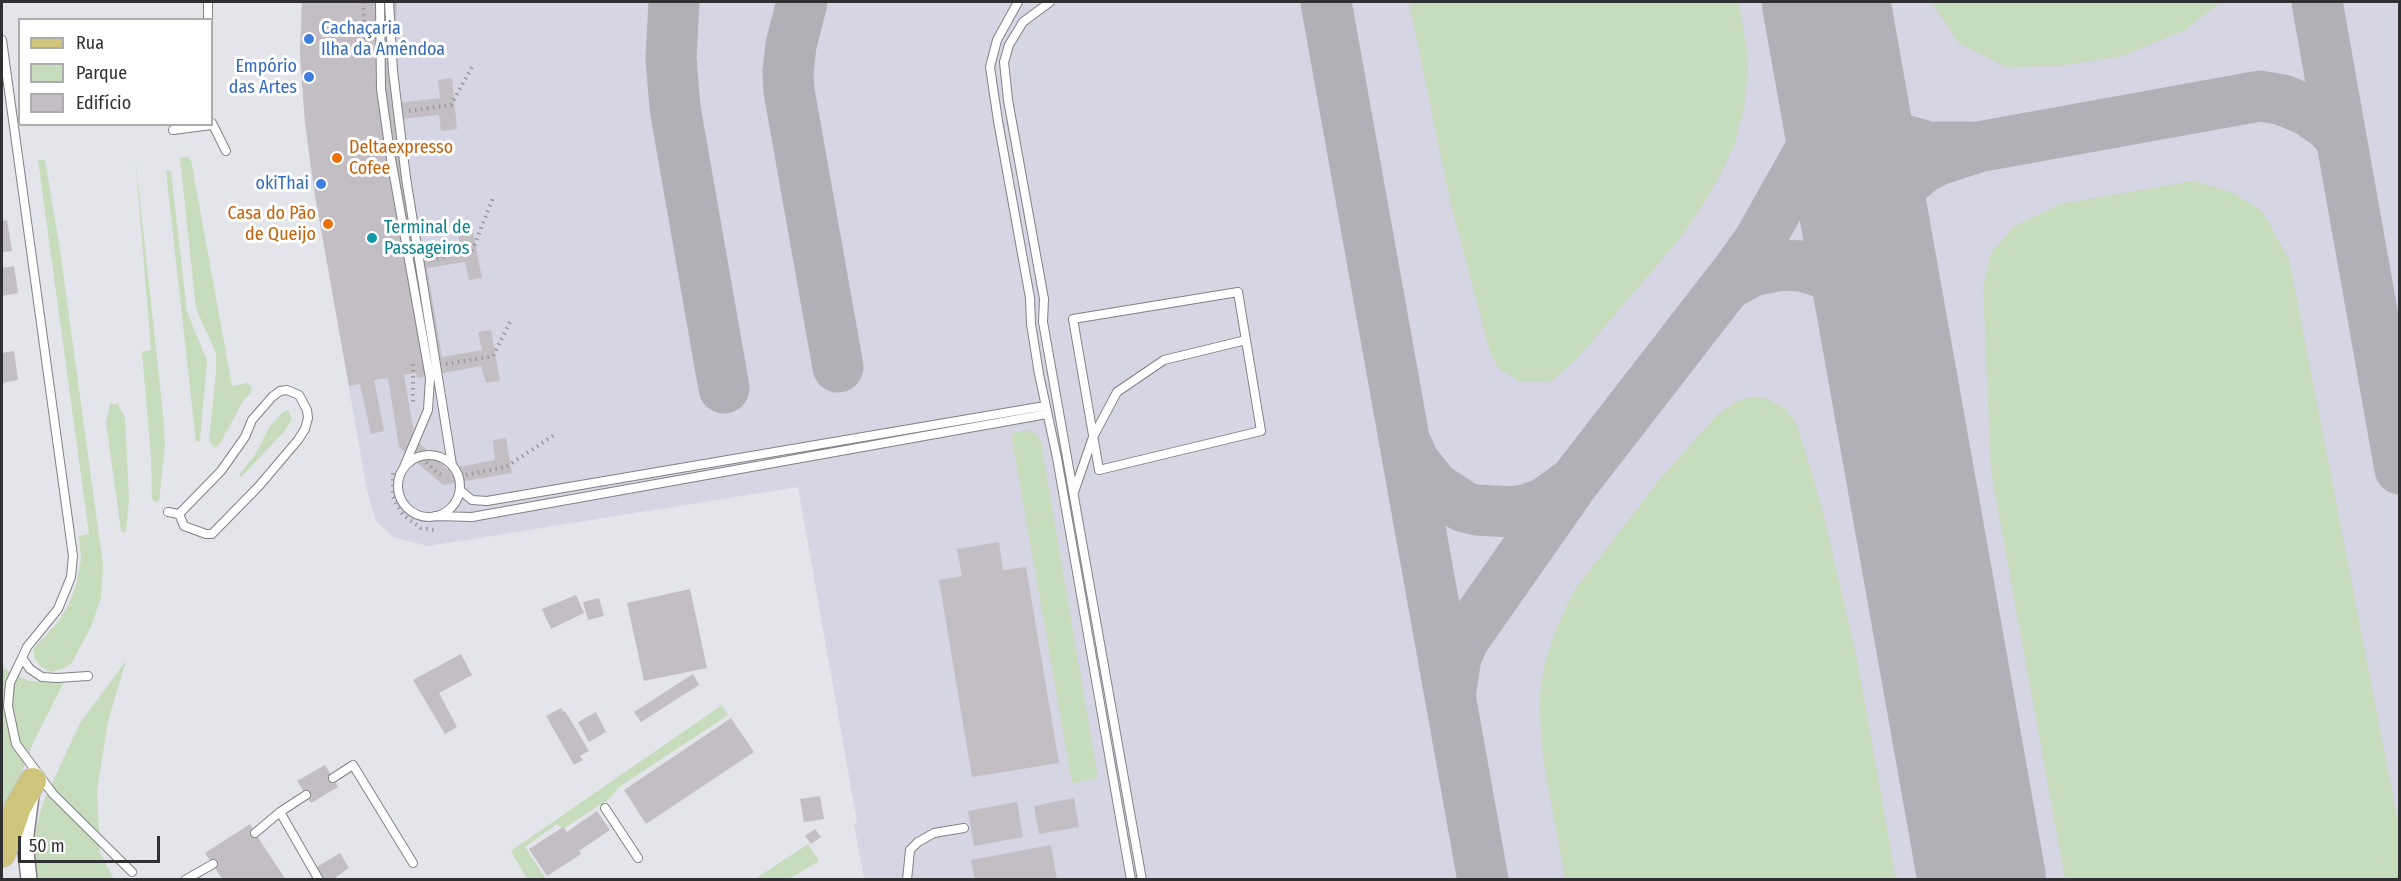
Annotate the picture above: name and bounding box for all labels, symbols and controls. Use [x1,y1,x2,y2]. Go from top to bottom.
legend [18,18,213,126]
place label: Cachaçaria Ilha da Amêndoa [321,18,445,60]
text: Rua [76,32,104,54]
marker: Cachaçaria Ilha da Amêndoa [302,32,316,46]
place label: Empório das Artes [229,56,297,98]
text: Parque [76,62,127,84]
marker: Empório das Artes [302,70,316,84]
text: Edifício [76,92,131,114]
place label: Deltaexpresso Cofee [349,137,453,180]
marker: Deltaexpresso Cofee [330,151,344,165]
place label: okiThai [255,173,309,195]
marker: okiThai [314,177,328,191]
place label: Casa do Pão de Queijo [228,203,316,246]
marker: Casa do Pão de Queijo [321,217,335,231]
place label: Terminal de Passageiros [384,217,471,260]
marker: Terminal de Passageiros [365,231,379,245]
scale bar [21,824,164,862]
text: 50 m [29,835,65,857]

